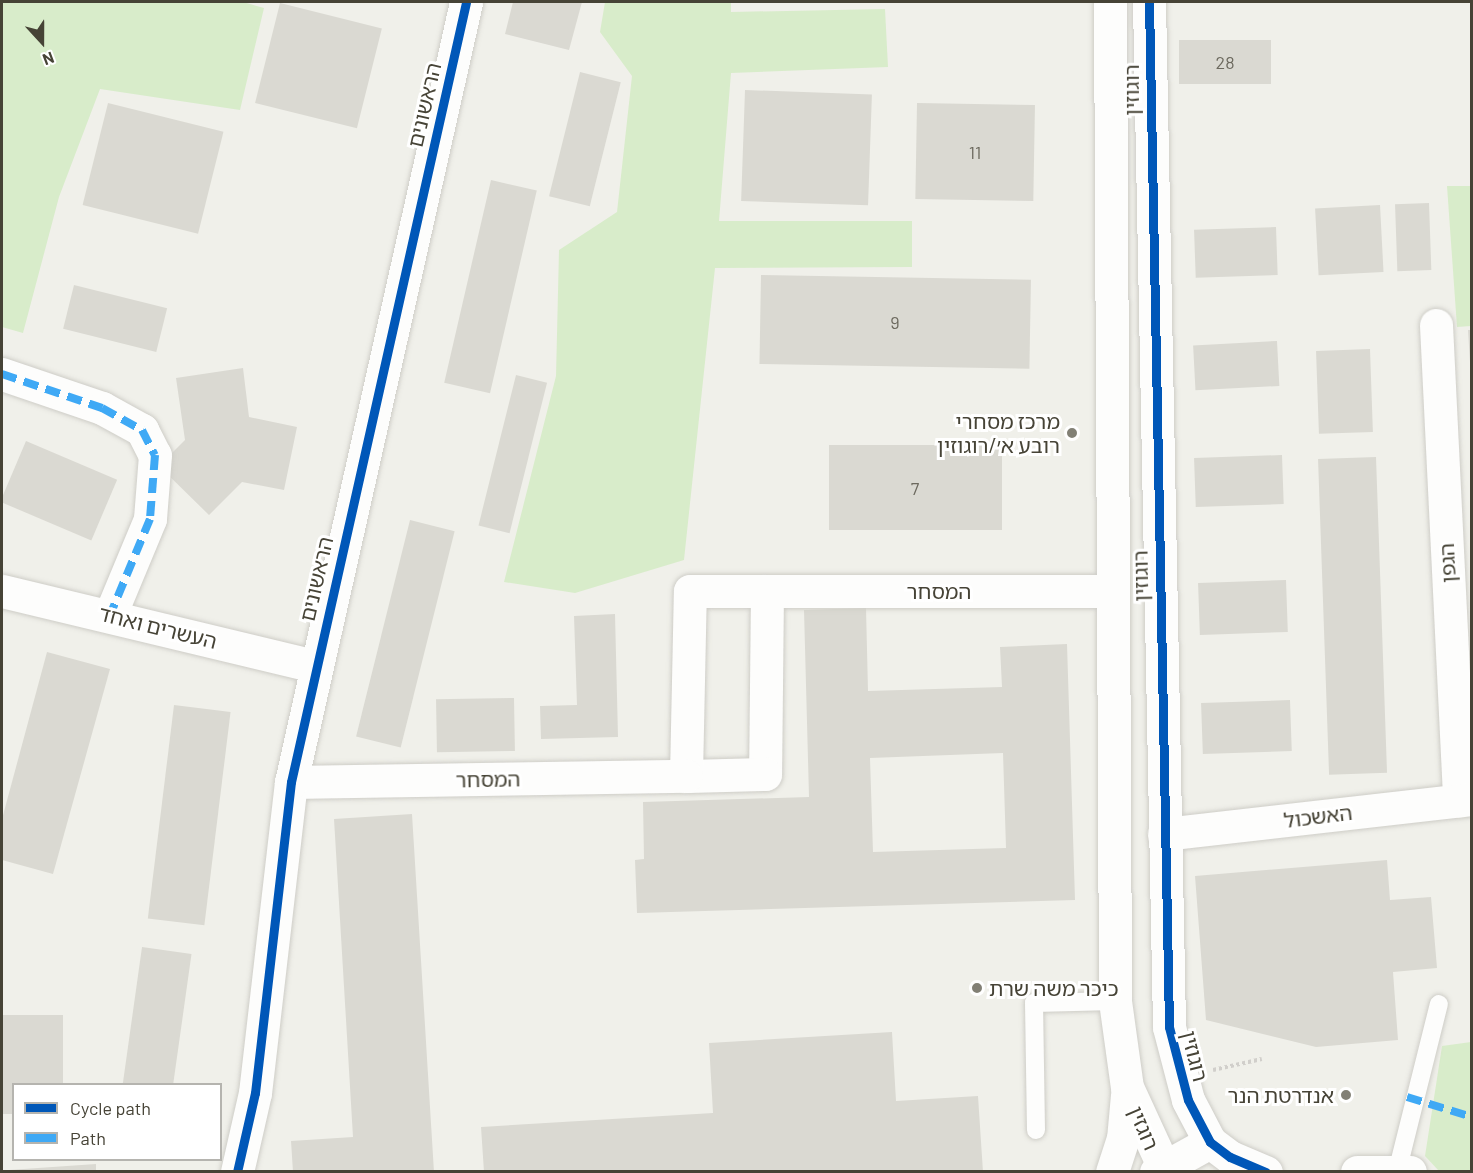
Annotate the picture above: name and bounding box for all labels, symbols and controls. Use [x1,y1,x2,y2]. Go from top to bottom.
north arrow [12,12,72,72]
text: N [40,48,57,70]
house number: 28 [1215,51,1235,73]
street label: הראשונים [402,60,446,150]
street label: רוגוזין [1118,64,1144,116]
house number: 11 [969,141,981,163]
house number: 9 [890,311,900,333]
place label: מרכז מסחרי רובע א׳/רוגוזין [937,408,1060,458]
marker: מרכז מסחרי רובע א׳/רוגוזין [1065,426,1079,440]
house number: 7 [911,477,919,499]
street label: הראשונים [294,534,338,624]
street label: הגפן [1433,542,1461,584]
street label: רוגוזין [1127,550,1153,602]
street label: המסחר [907,578,971,604]
street label: העשרים ואחד [96,600,220,654]
street label: המסחר [455,766,521,792]
street label: האשכול [1282,799,1354,833]
place label: כיכר משה שרת [989,975,1118,1001]
marker: כיכר משה שרת [970,981,984,995]
street label: רוגוזין [1177,1028,1213,1084]
place label: אנדרטת הנר [1228,1082,1334,1108]
legend [12,1083,222,1161]
marker: אנדרטת הנר [1339,1088,1353,1102]
text: Cycle path [70,1097,151,1119]
street label: רוגזין [1124,1102,1164,1154]
text: Path [70,1127,106,1149]

